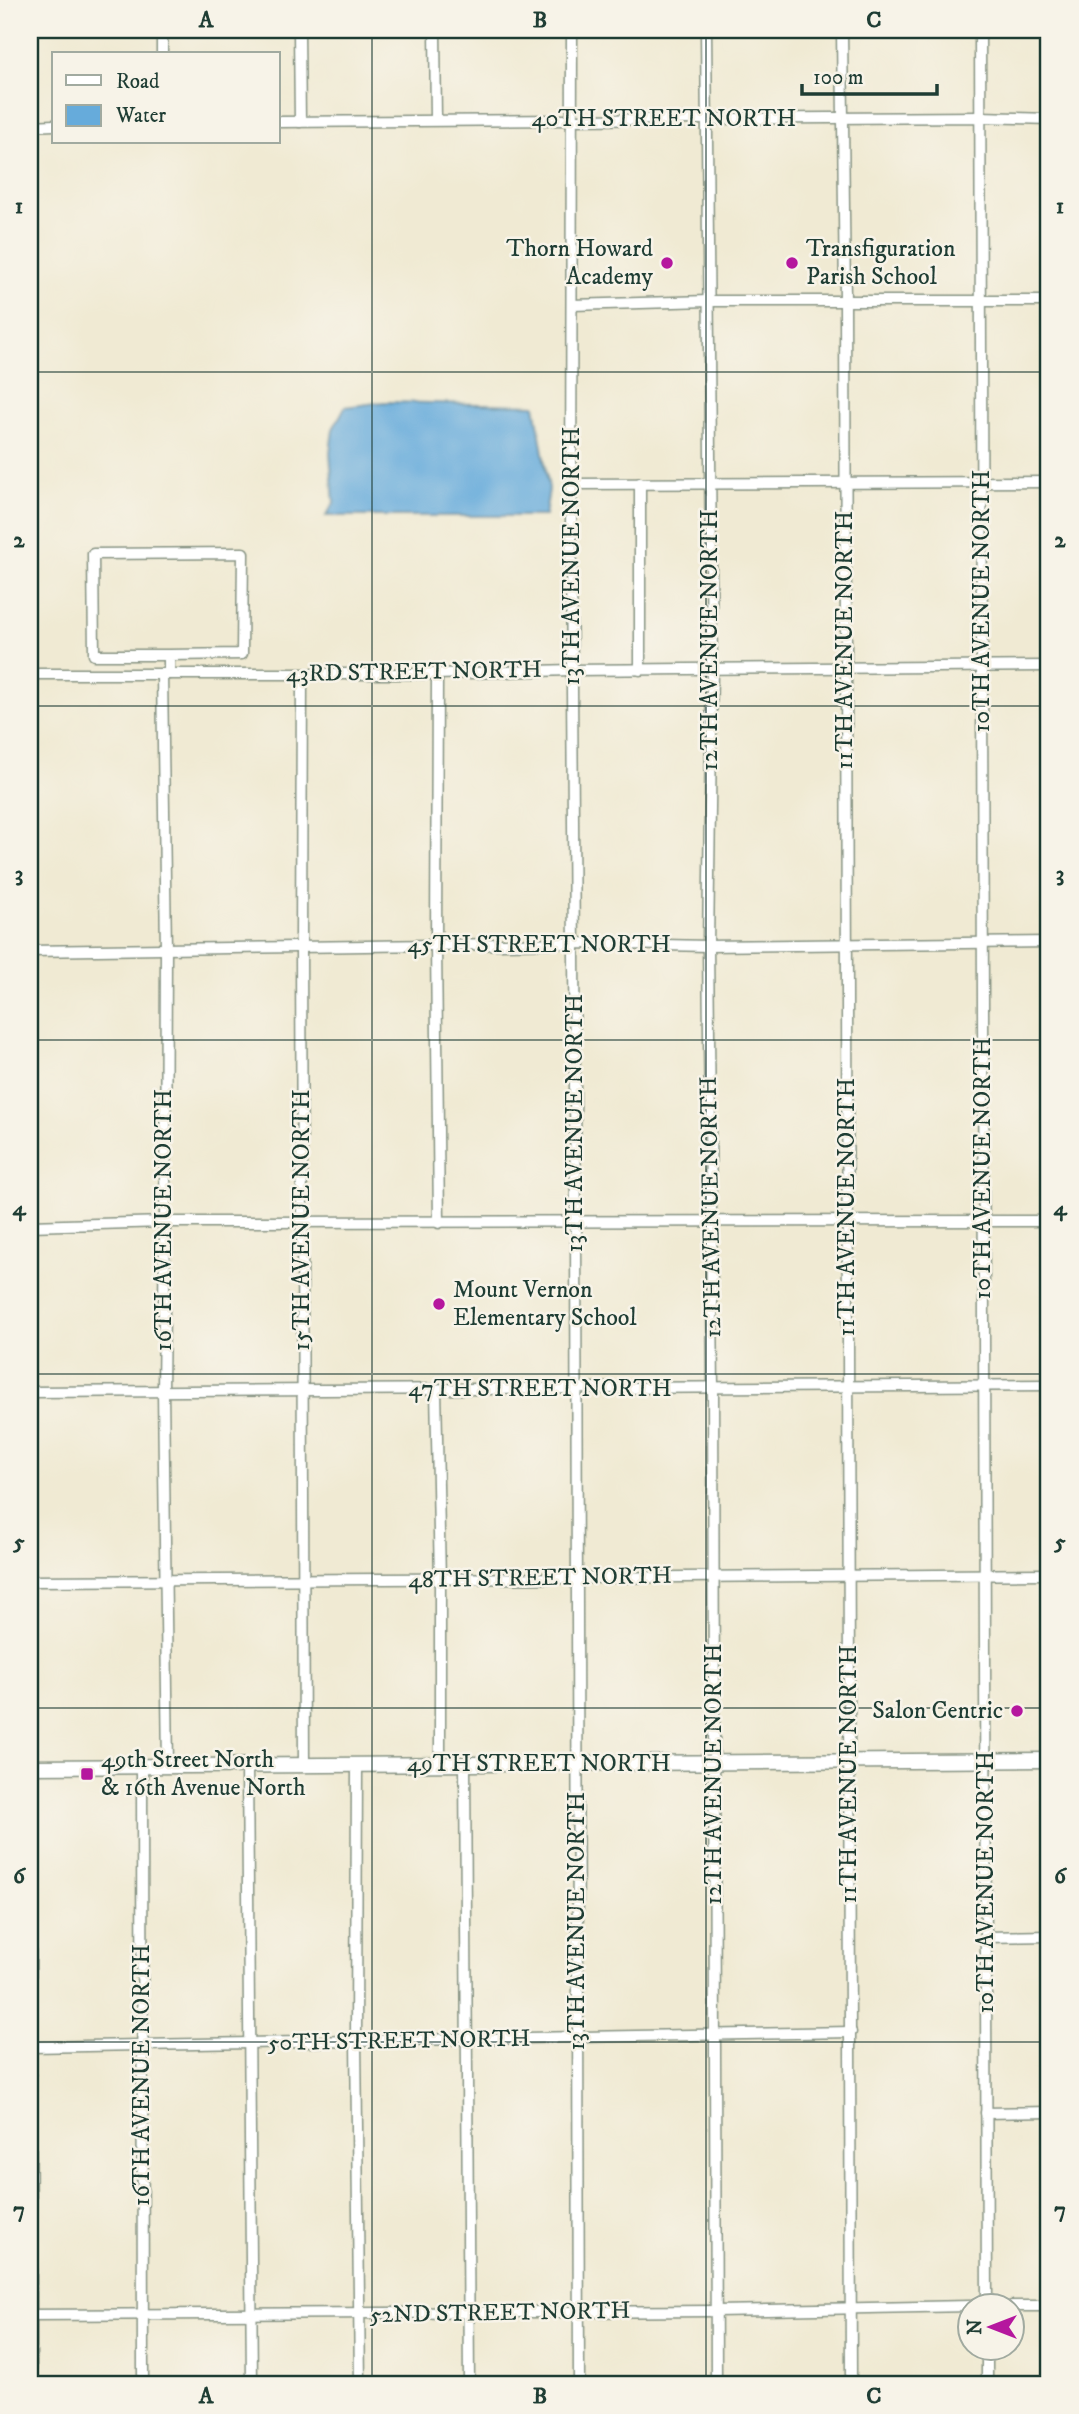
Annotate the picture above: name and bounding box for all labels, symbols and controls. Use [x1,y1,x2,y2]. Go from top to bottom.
text: A [198,6,215,35]
text: B [533,6,547,35]
text: C [866,6,882,35]
legend [52,52,280,144]
scale bar [802,52,937,96]
text: 100 m [813,65,864,91]
text: Road [116,69,160,95]
text: Water [115,103,166,129]
street label: 40TH STREET NORTH [532,104,796,134]
text: 1 [15,192,23,221]
text: 1 [1056,192,1064,221]
place label: Thorn Howard Academy [506,234,654,292]
place label: Transfiguration Parish School [806,234,956,292]
marker: Thorn Howard Academy [659,255,675,271]
marker: Transfiguration Parish School [784,255,800,271]
street label: 13TH AVENUE NORTH [557,427,587,685]
street label: 10TH AVENUE NORTH [967,470,997,732]
street label: 12TH AVENUE NORTH [695,509,725,771]
street label: 11TH AVENUE NORTH [830,511,860,769]
text: 2 [13,526,25,555]
text: 2 [1054,526,1066,555]
street label: 43RD STREET NORTH [286,655,542,689]
text: 3 [15,860,23,889]
text: 3 [1056,860,1064,889]
street label: 45TH STREET NORTH [407,930,671,960]
street label: 13TH AVENUE NORTH [560,994,590,1252]
street label: 10TH AVENUE NORTH [968,1037,998,1299]
street label: 12TH AVENUE NORTH [694,1076,728,1338]
street label: 11TH AVENUE NORTH [832,1078,862,1336]
street label: 16TH AVENUE NORTH [149,1089,179,1351]
street label: 15TH AVENUE NORTH [287,1089,317,1351]
text: 4 [12,1194,27,1223]
text: 4 [1053,1194,1068,1223]
place label: Mount Vernon Elementary School [453,1275,637,1333]
marker: Mount Vernon Elementary School [431,1296,447,1312]
street label: 47TH STREET NORTH [408,1374,672,1404]
text: 5 [12,1528,25,1557]
text: 5 [1053,1528,1066,1557]
street label: 48TH STREET NORTH [408,1561,672,1595]
street label: 12TH AVENUE NORTH [699,1643,729,1905]
street label: 11TH AVENUE NORTH [834,1645,864,1903]
place label: Salon Centric [872,1696,1003,1726]
marker: Salon Centric [1009,1703,1025,1719]
place label: 49th Street North & 16th Avenue North [101,1745,306,1803]
street label: 49TH STREET NORTH [407,1749,671,1779]
street label: 10TH AVENUE NORTH [971,1751,1001,2013]
marker: 49th Street North & 16th Avenue North [79,1766,95,1782]
street label: 13TH AVENUE NORTH [562,1792,592,2050]
text: 6 [13,1862,27,1891]
text: 6 [1054,1862,1068,1891]
street label: 16TH AVENUE NORTH [127,1944,157,2206]
street label: 50TH STREET NORTH [267,2024,531,2058]
text: 7 [13,2196,25,2225]
text: 7 [1054,2196,1066,2225]
north arrow [956,2292,1026,2362]
street label: 52ND STREET NORTH [369,2296,631,2330]
text: N [964,2319,987,2335]
text: A [198,2382,215,2411]
text: B [533,2382,547,2411]
text: C [866,2382,882,2411]

